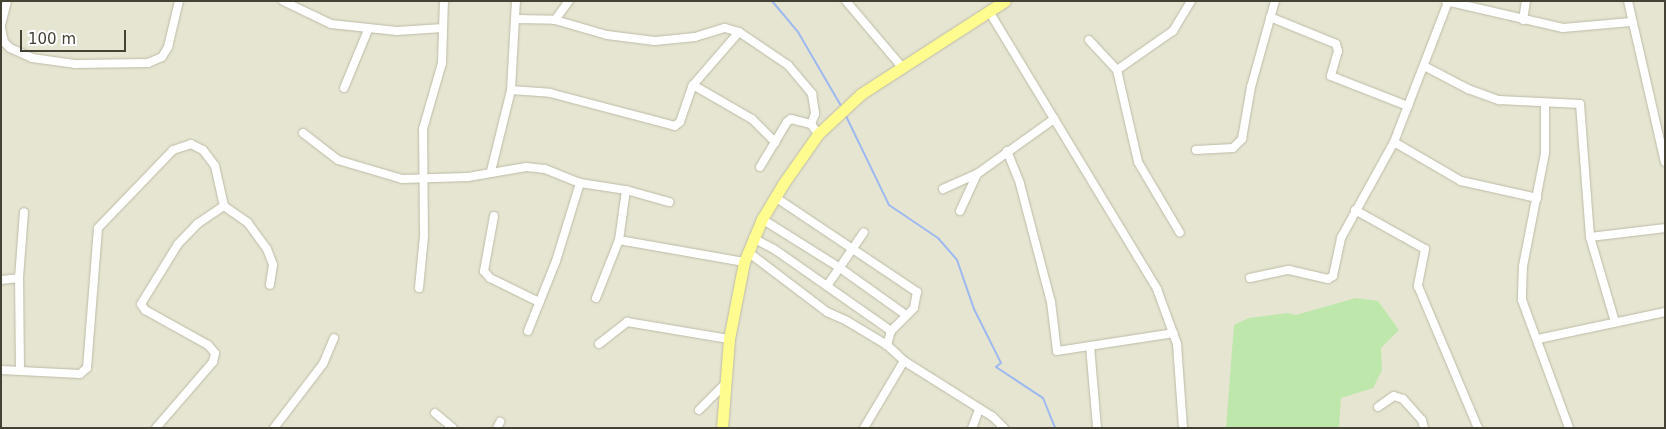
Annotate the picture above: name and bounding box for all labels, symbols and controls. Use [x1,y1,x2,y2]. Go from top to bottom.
scale bar [22,20,129,52]
text: 100 m [28,30,76,48]

